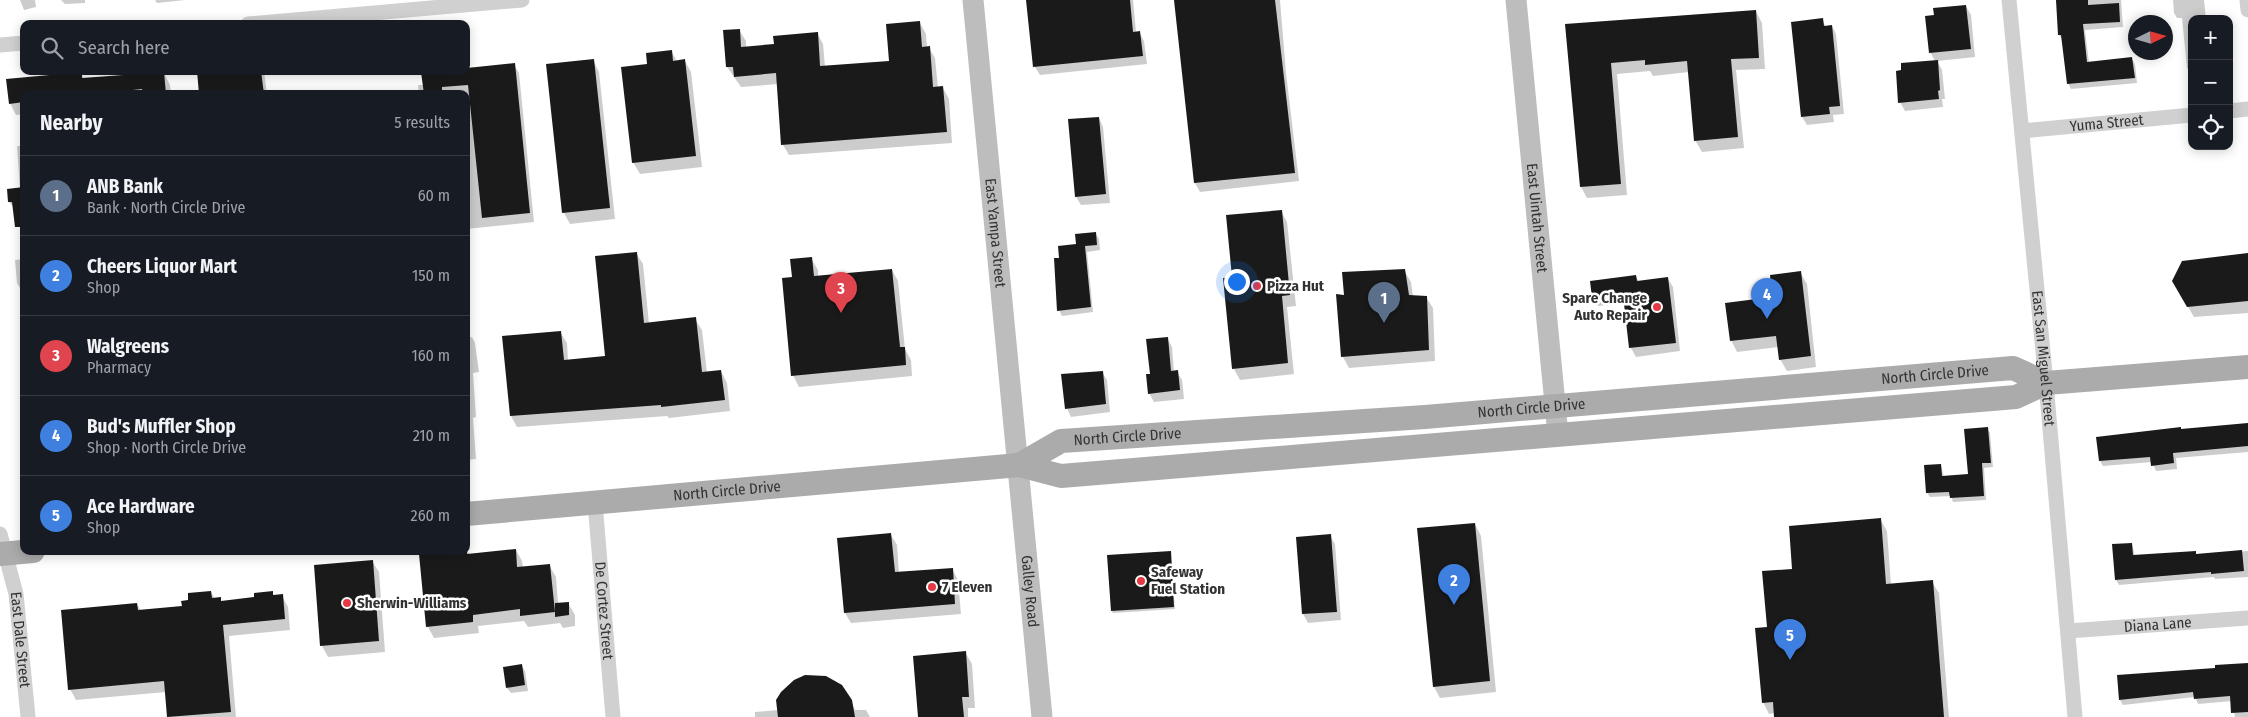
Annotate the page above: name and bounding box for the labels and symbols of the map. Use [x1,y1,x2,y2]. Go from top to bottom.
north arrow [2128,15,2173,60]
street label: Yuma Street [2069,111,2144,135]
street label: East Uintah Street [1523,162,1551,274]
street label: East Yampa Street [981,177,1010,289]
your location [1224,269,1250,295]
pin: 3 [825,272,857,313]
place label: Pizza Hut [1267,277,1325,295]
pin: 4 [1751,278,1783,319]
marker: Pizza Hut [1251,280,1263,292]
pin: 1 [1368,282,1400,323]
place label: Spare Change Auto Repair [1562,289,1647,324]
street label: East San Miguel Street [2028,290,2059,427]
marker: Spare Change Auto Repair [1651,301,1663,313]
street label: North Circle Drive [1881,361,1990,388]
street label: North Circle Drive [1477,395,1586,422]
street label: North Circle Drive [1073,424,1182,449]
street label: North Circle Drive [672,477,782,505]
street label: Galley Road [1017,554,1042,628]
street label: De Cortez Street [591,561,617,661]
place label: Safeway Fuel Station [1151,563,1225,598]
pin: 2 [1438,564,1470,605]
marker: Safeway Fuel Station [1135,575,1147,587]
place label: 7 Eleven [942,578,993,596]
marker: 7 Eleven [926,581,938,593]
street label: East Dale Street [7,591,34,689]
place label: Sherwin-Williams [357,594,467,612]
marker: Sherwin-Williams [341,597,353,609]
street label: Diana Lane [2123,613,2192,636]
pin: 5 [1774,619,1806,660]

